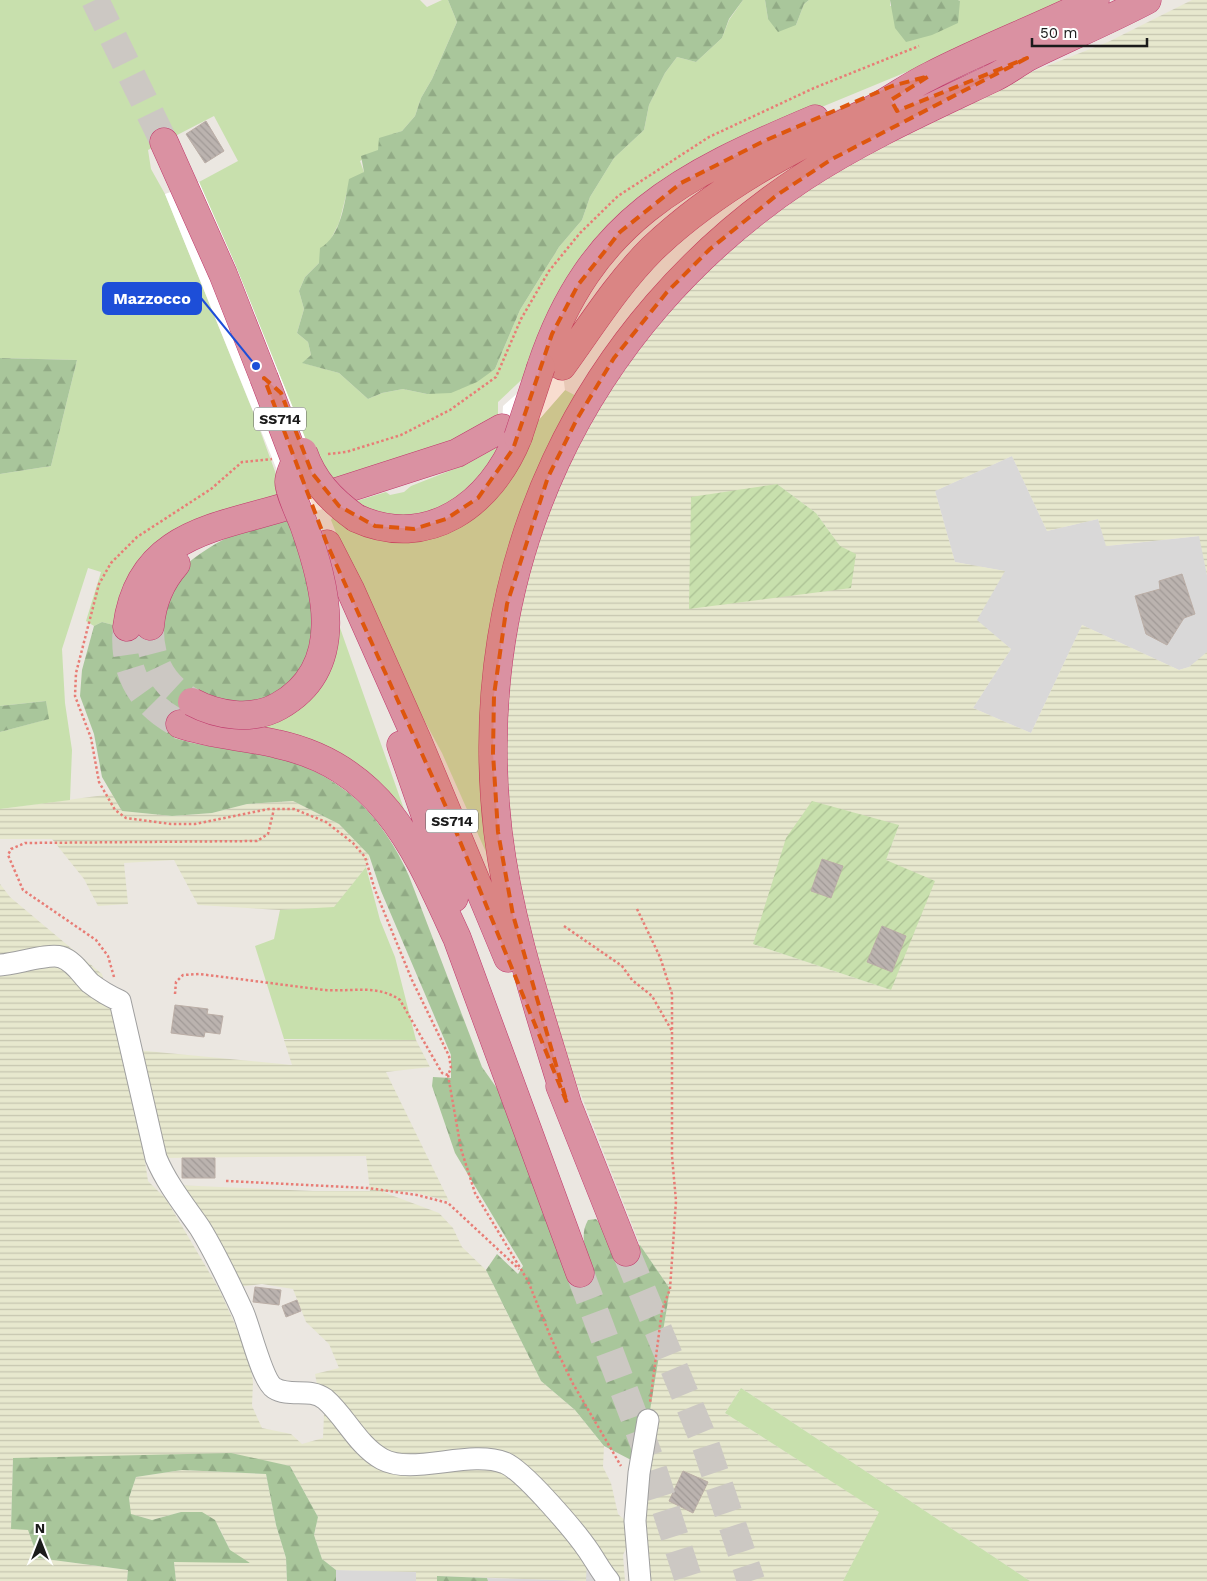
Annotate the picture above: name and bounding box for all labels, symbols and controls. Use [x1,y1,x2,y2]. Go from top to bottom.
scale bar [1032,15,1147,47]
text: 50 m [1040,24,1077,42]
callout: Mazzocco [103,283,201,314]
text: Mazzocco [113,289,191,308]
road number: SS714 [254,408,306,430]
road number: SS714 [426,809,478,832]
north arrow [15,1516,65,1566]
text: N [35,1520,45,1536]

